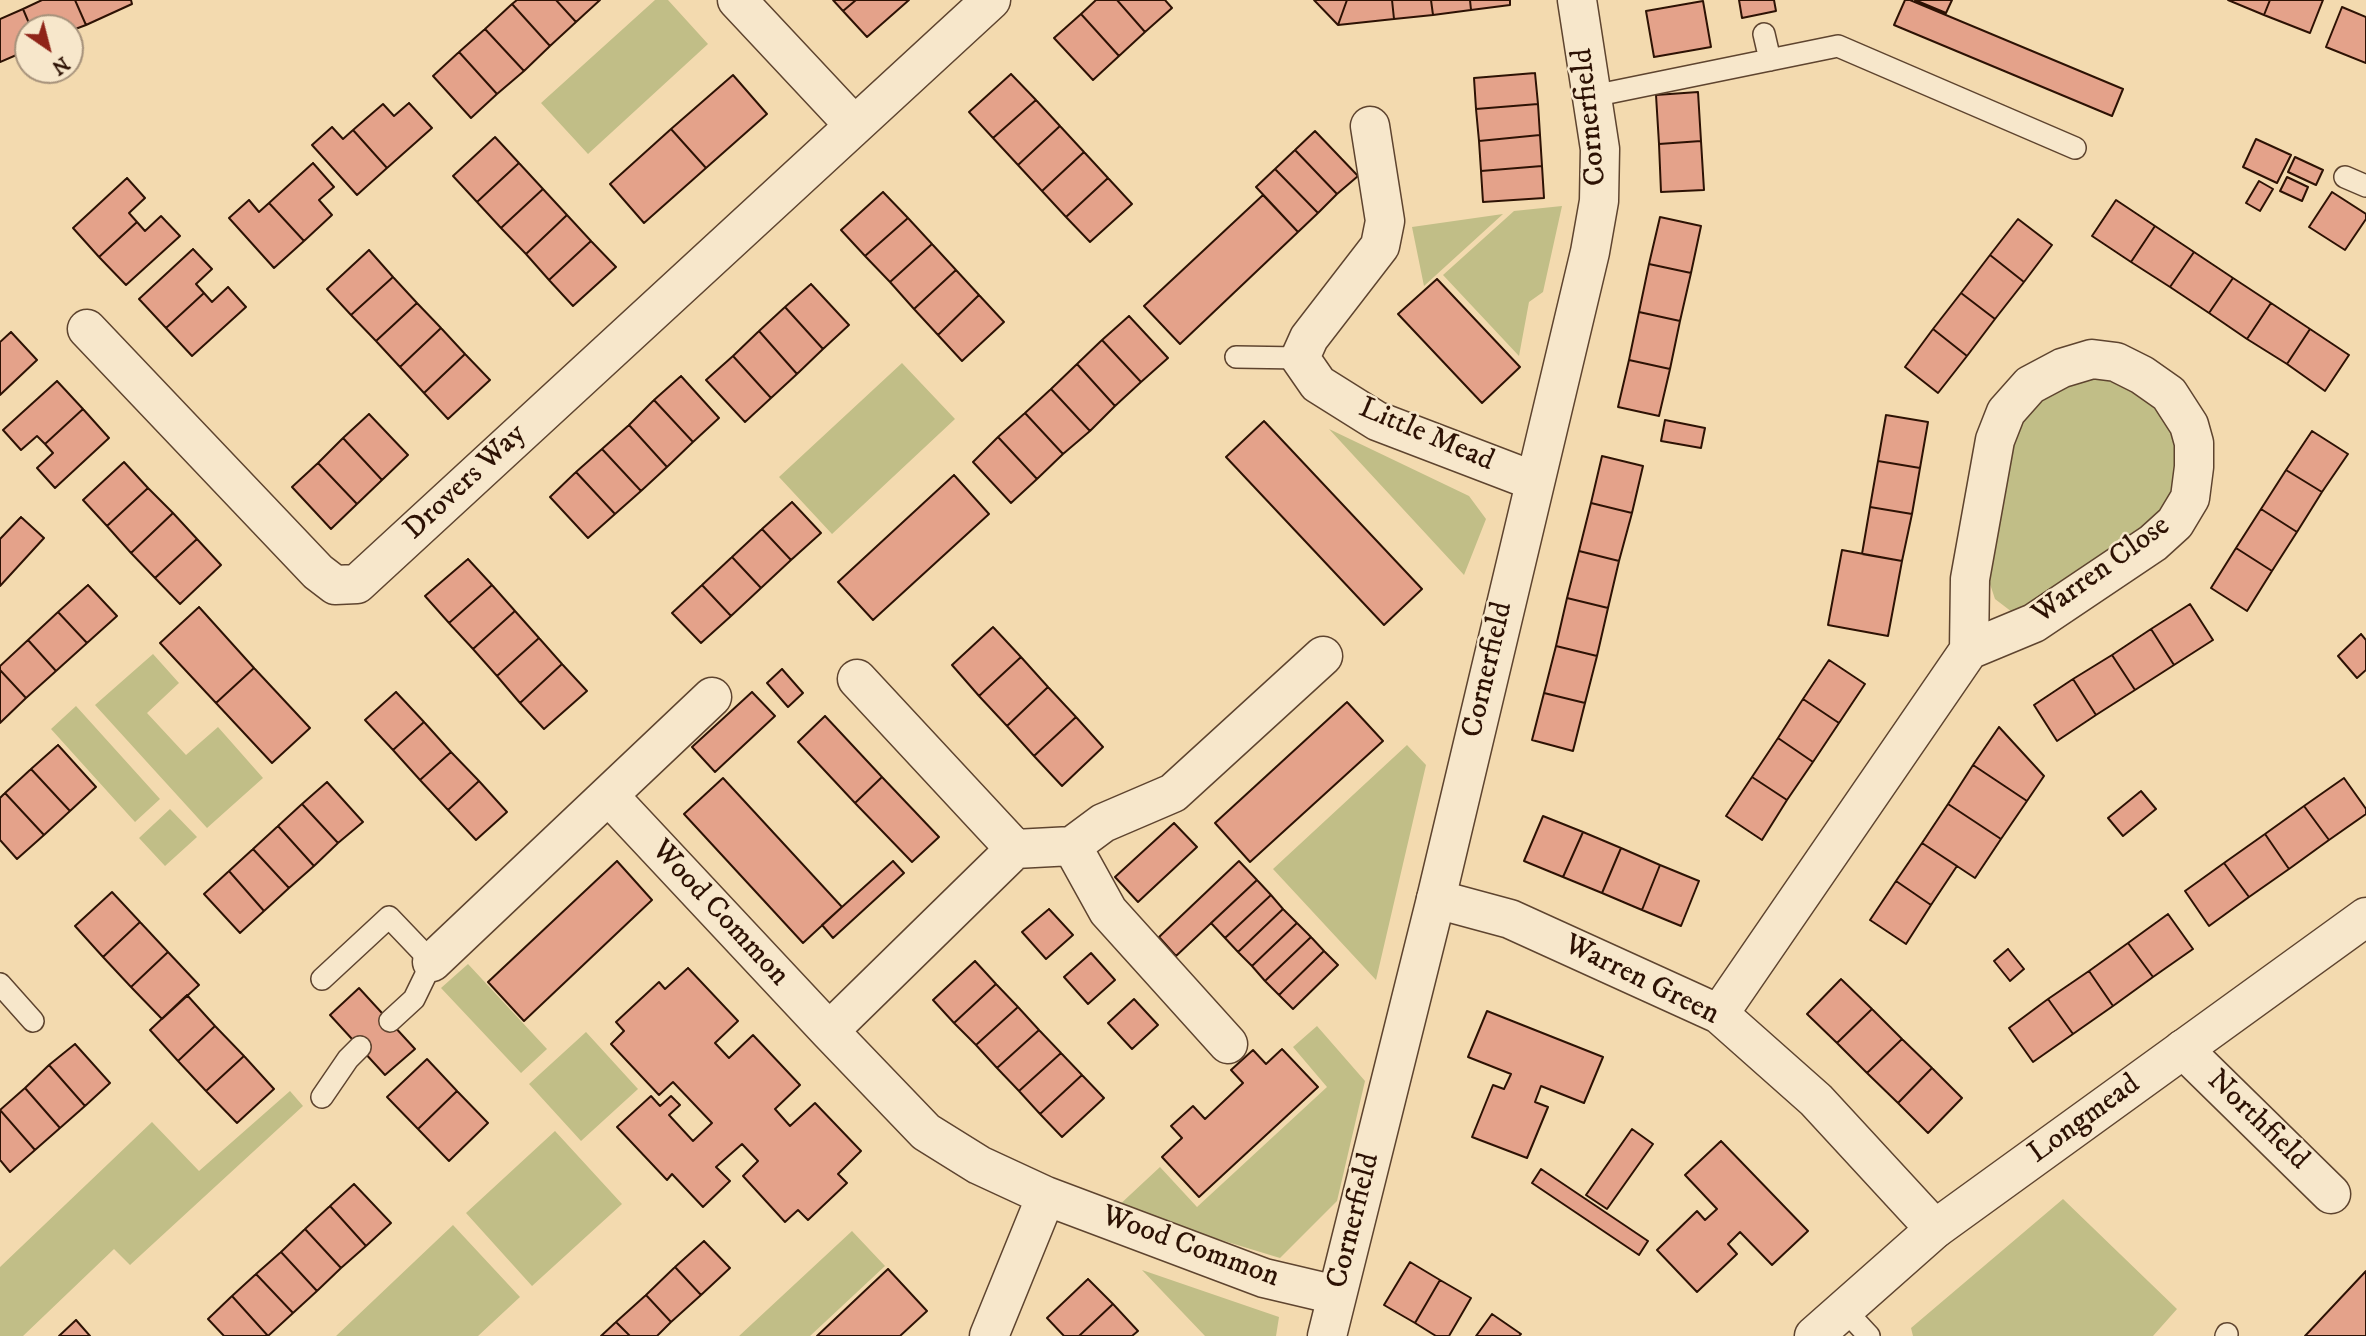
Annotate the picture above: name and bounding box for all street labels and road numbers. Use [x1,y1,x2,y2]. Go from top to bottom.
street label: Cornerfield [1566,46,1616,188]
street label: Little Mead [1353,391,1499,481]
street label: Drovers Way [397,417,535,549]
street label: Warren Close [2026,509,2178,633]
street label: Cornerfield [1456,599,1522,741]
street label: Wood Common [642,834,796,994]
street label: Warren Green [1558,928,1724,1034]
street label: Northfield [2198,1063,2316,1179]
street label: Longmead [2022,1068,2148,1172]
street label: Cornerfield [1321,1150,1389,1292]
street label: Wood Common [1096,1199,1284,1297]

